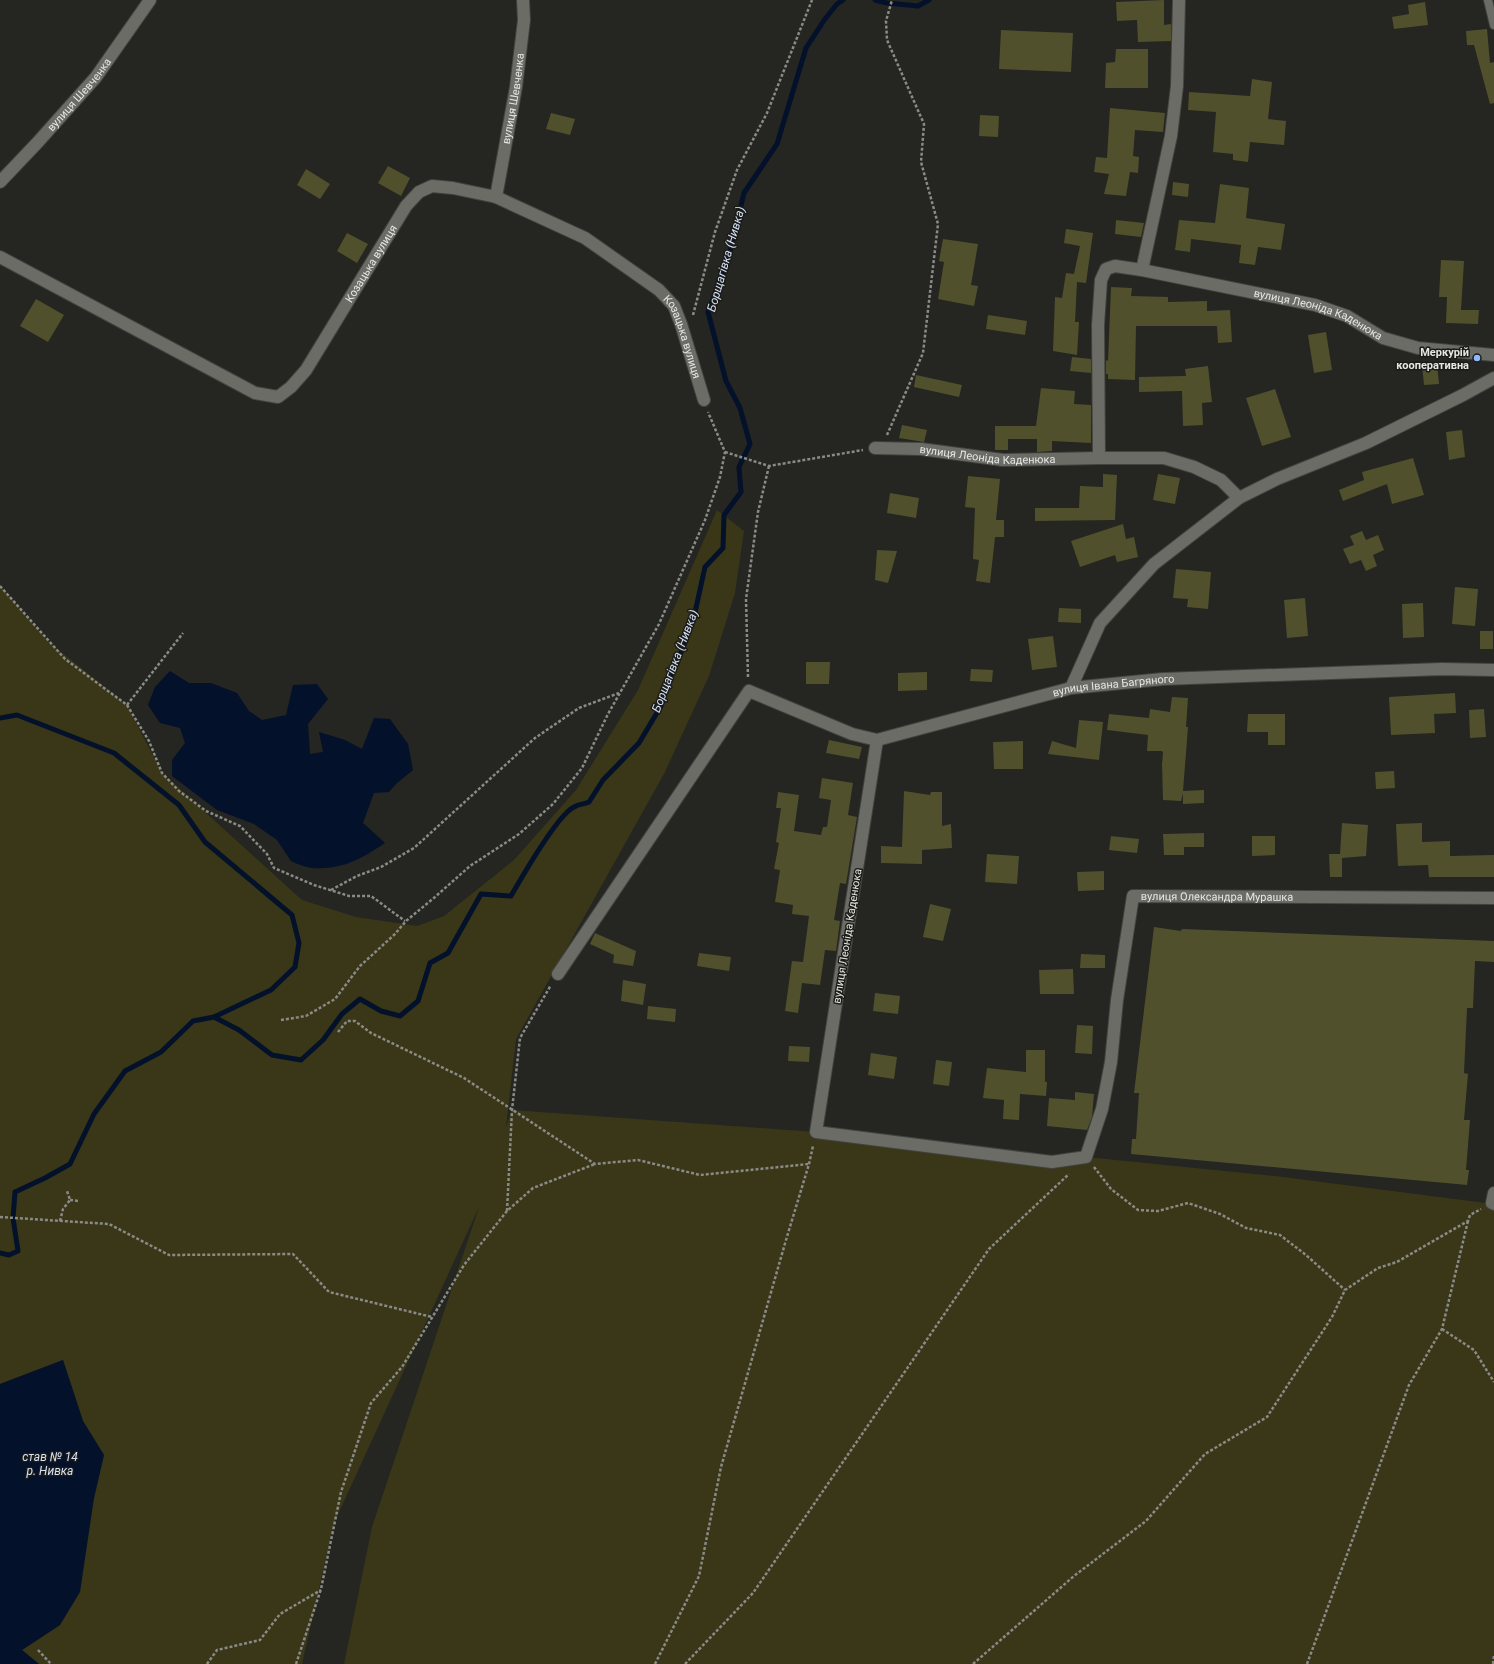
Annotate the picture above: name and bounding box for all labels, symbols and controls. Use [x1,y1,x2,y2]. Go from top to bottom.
street label: вулиця Шевченка [500,52,527,145]
street label: вулиця Шевченка [45,56,114,134]
water label: Борщагівка (Нивка) [704,205,748,313]
street label: Козацька вулиця [343,223,400,305]
street label: вулиця Леоніда Каденюка [1253,287,1385,343]
street label: Козацька вулиця [660,293,703,380]
place label: Меркурій кооперативна [1396,346,1469,372]
marker: Меркурій кооперативна [1472,353,1482,363]
street label: вулиця Леоніда Каденюка [919,443,1056,467]
water label: Борщагівка (Нивка) [649,608,701,714]
street label: вулиця Івана Багряного [1051,673,1175,700]
street label: вулиця Леоніда Каденюка [830,868,865,1004]
street label: вулиця Олександра Мурашка [1141,890,1293,904]
water label: став № 14 р. Нивка [22,1450,78,1478]

